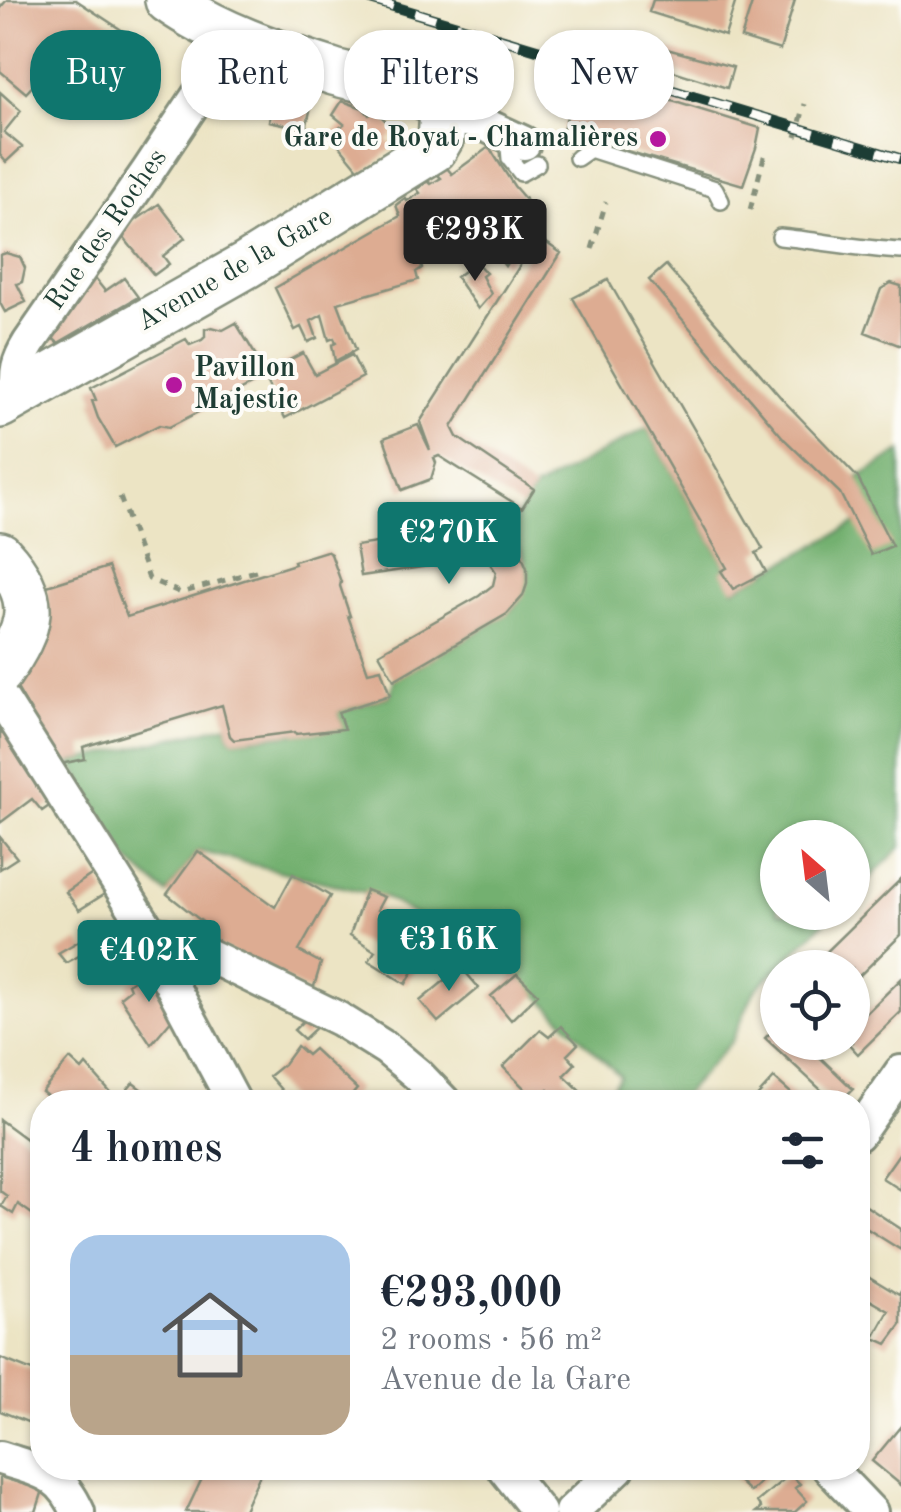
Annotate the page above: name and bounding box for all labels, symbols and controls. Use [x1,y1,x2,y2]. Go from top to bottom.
chip: Buy [30,30,161,120]
chip: Rent [181,30,324,120]
chip: Filters [344,30,514,120]
chip: New [534,30,674,120]
place label: Gare de Royat - Chamalières [283,125,638,153]
marker: Gare de Royat - Chamalières [647,128,669,150]
street label: Rue des Roches [41,144,173,316]
pin: €293K [405,199,545,284]
street label: Avenue de la Gare [133,203,337,337]
text: €293K [426,215,524,247]
place label: Pavillon Majestic [194,355,299,415]
marker: Pavillon Majestic [163,374,185,396]
pin: €270K [379,502,519,587]
text: €270K [400,518,498,550]
north arrow [760,820,870,930]
map controls [760,820,870,1060]
pin: €316K [379,909,519,994]
pin: €402K [79,920,219,1005]
text: €316K [400,925,498,957]
text: €402K [100,936,198,968]
button: locate [760,950,870,1060]
icon: filters [775,1123,830,1178]
text: 4 homes [70,1129,222,1171]
text: €293,000 [380,1274,562,1316]
icon: home [150,1275,270,1395]
text: 2 rooms · 56 m² [380,1325,602,1357]
text: Avenue de la Gare [380,1365,631,1397]

